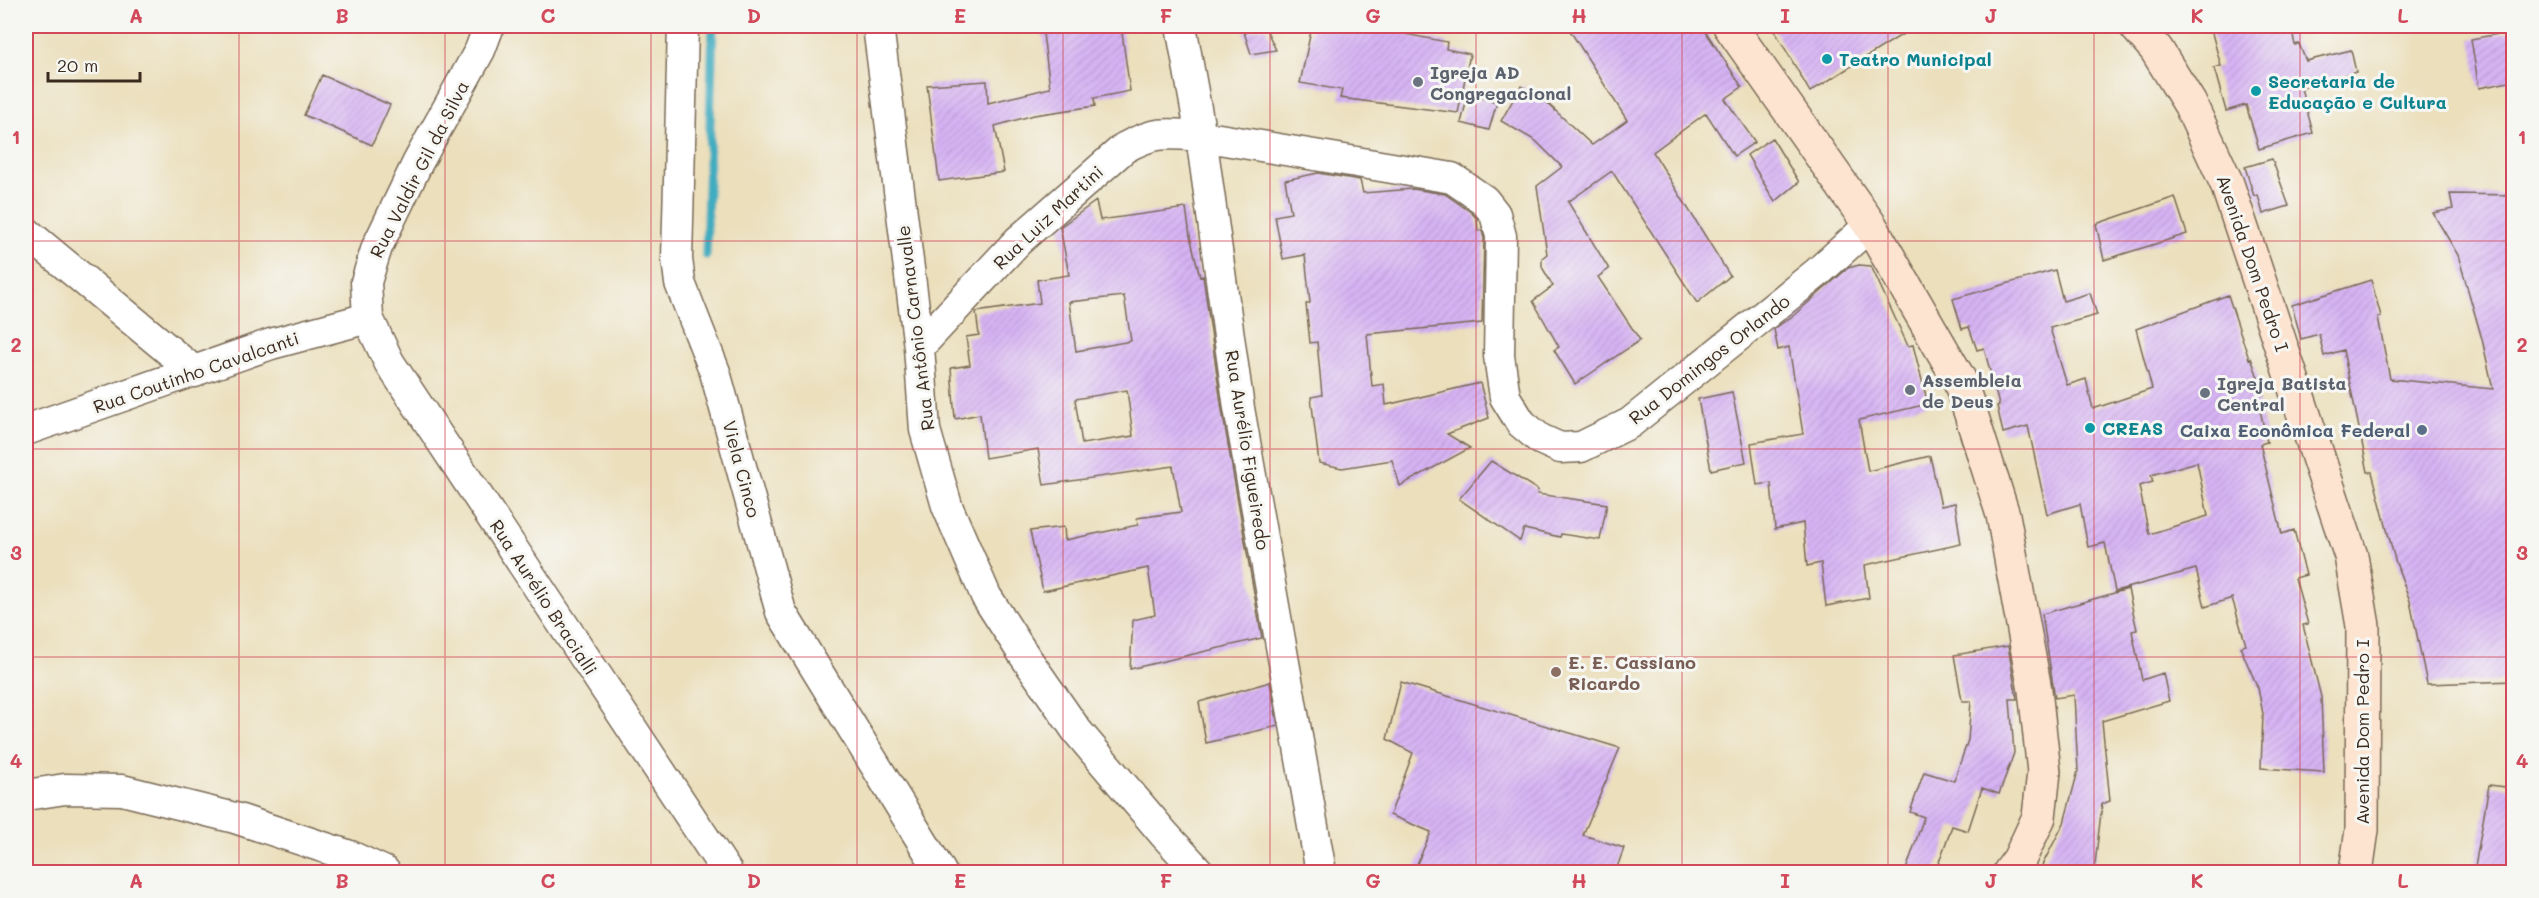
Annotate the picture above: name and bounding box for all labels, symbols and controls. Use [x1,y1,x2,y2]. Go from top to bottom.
text: A [129,2,143,28]
text: B [335,2,349,28]
text: C [541,2,556,28]
text: D [747,2,761,28]
text: E [954,2,966,28]
text: F [1160,2,1173,28]
text: G [1365,2,1381,28]
text: H [1571,2,1587,28]
text: I [1780,2,1790,28]
text: J [1984,2,1998,28]
text: K [2190,2,2204,28]
text: L [2397,2,2409,28]
scale bar [48,45,140,83]
place label: Teatro Municipal [1839,47,1992,71]
marker: Teatro Municipal [1820,52,1834,66]
text: 20 m [57,53,98,77]
place label: Igreja AD Congregacional [1430,60,1571,105]
place label: Secretaria de Educação e Cultura [2268,69,2447,114]
marker: Igreja AD Congregacional [1411,75,1425,89]
street label: Rua Valdir Gil da Silva [364,76,474,262]
marker: Secretaria de Educação e Cultura [2249,84,2263,98]
text: 1 [12,123,20,149]
text: 1 [2518,123,2526,149]
street label: Rua Luiz Martini [988,160,1108,274]
street label: Avenida Dom Pedro I [2211,172,2295,355]
street label: Rua Antônio Carnavalle [891,224,939,432]
street label: Rua Domingos Orlando [1624,288,1795,429]
street label: Rua Coutinho Cavalcanti [90,325,302,419]
text: 2 [10,331,22,357]
text: 2 [2516,331,2528,357]
street label: Rua Aurélio Figueiredo [1220,348,1276,552]
place label: Assembleia de Deus [1922,368,2022,413]
place label: Igreja Batista Central [2217,371,2347,416]
marker: Assembleia de Deus [1903,383,1917,397]
marker: Igreja Batista Central [2198,386,2212,400]
place label: CREAS [2102,416,2163,440]
street label: Viela Cinco [718,418,767,520]
place label: Caixa Econômica Federal [2180,418,2410,442]
marker: CREAS [2083,421,2097,435]
marker: Caixa Econômica Federal [2415,423,2429,437]
street label: Rua Aurélio Bracialli [485,515,603,679]
text: 3 [10,539,22,565]
text: 3 [2516,539,2528,565]
street label: Avenida Dom Pedro I [2350,639,2374,825]
place label: E. E. Cassiano Ricardo [1568,650,1696,695]
marker: E. E. Cassiano Ricardo [1549,665,1563,679]
text: 4 [10,747,23,773]
text: 4 [2516,747,2529,773]
text: A [129,867,143,893]
text: B [335,867,349,893]
text: C [541,867,556,893]
text: D [747,867,761,893]
text: E [954,867,966,893]
text: F [1160,867,1173,893]
text: G [1365,867,1381,893]
text: H [1571,867,1587,893]
text: I [1780,867,1790,893]
text: J [1984,867,1998,893]
text: K [2190,867,2204,893]
text: L [2397,867,2409,893]

